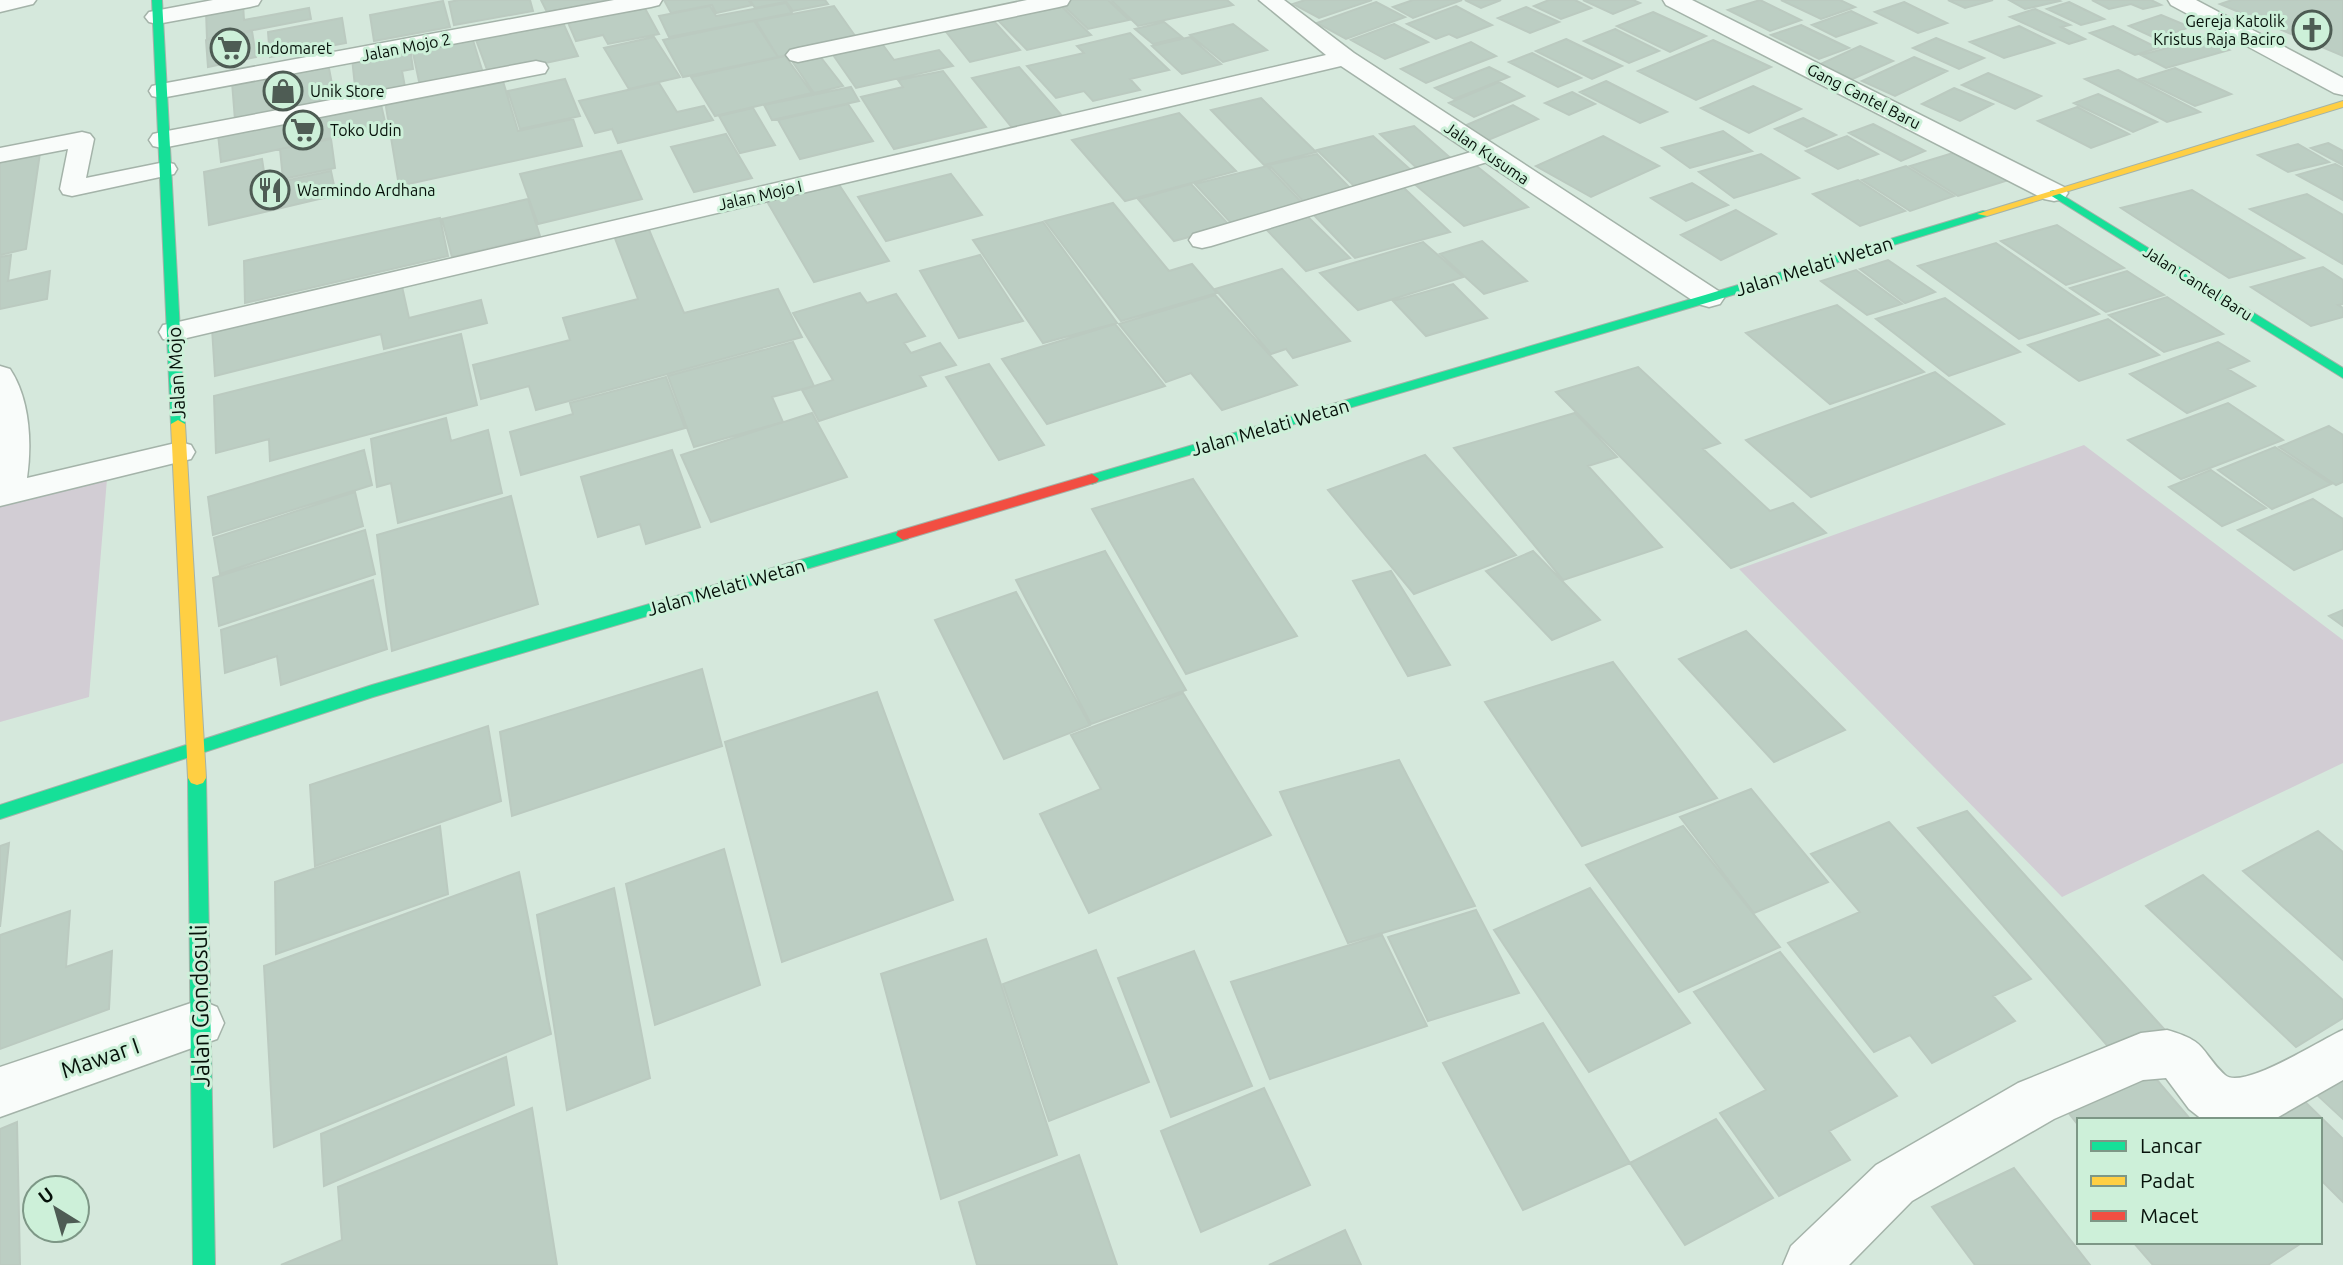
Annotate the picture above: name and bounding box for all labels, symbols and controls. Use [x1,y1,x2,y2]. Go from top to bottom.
church icon: Gereja Katolik Kristus Raja Baciro [2291,9,2333,51]
place label: Gereja Katolik Kristus Raja Baciro [2153,12,2285,48]
supermarket icon: Indomaret [209,27,251,69]
street label: Jalan Mojo 2 [360,30,452,64]
place label: Indomaret [257,39,333,57]
street label: Gang Cantel Baru [1804,60,1924,132]
shop icon: Unik Store [262,70,304,112]
place label: Unik Store [310,82,385,100]
supermarket icon: Toko Udin [282,109,324,151]
street label: Jalan Kusuma [1441,118,1533,188]
place label: Toko Udin [330,121,402,139]
restaurant icon: Warmindo Ardhana [249,169,291,211]
street label: Jalan Mojo I [716,177,804,213]
place label: Warmindo Ardhana [297,181,436,199]
street label: Jalan Melati Wetan [1733,232,1895,300]
street label: Jalan Cantel Baru [2140,242,2256,324]
street label: Jalan Mojo [163,326,189,420]
street label: Jalan Melati Wetan [1189,394,1351,460]
street label: Jalan Melati Wetan [645,554,807,620]
street label: Jalan Gondosuli [186,924,213,1088]
street label: Mawar I [57,1032,142,1083]
legend [2077,1118,2322,1244]
text: Lancar [2140,1133,2202,1157]
text: Padat [2140,1168,2195,1192]
north arrow [21,1174,91,1244]
text: U [34,1183,58,1208]
text: Macet [2140,1203,2199,1227]

